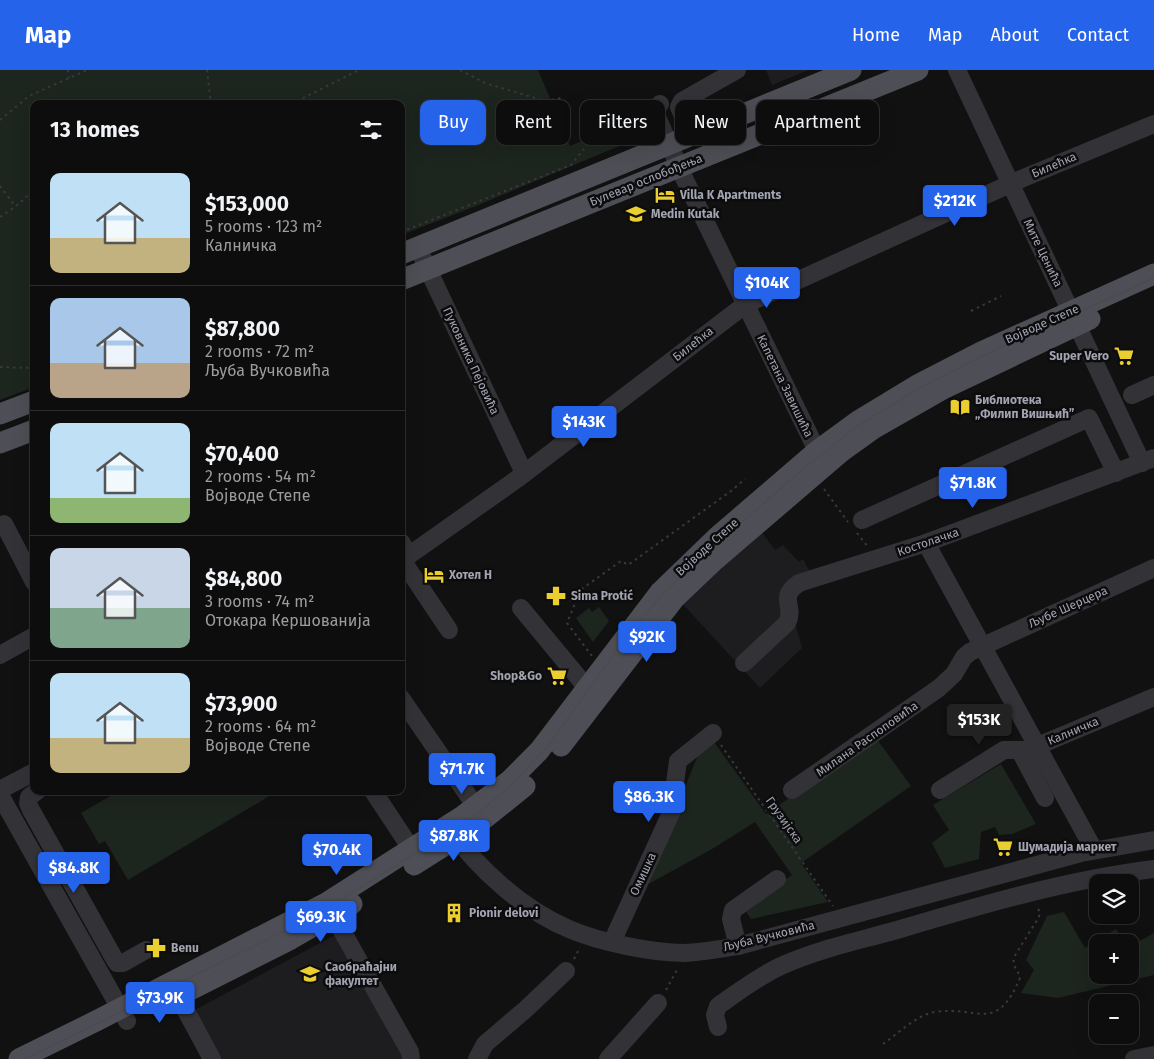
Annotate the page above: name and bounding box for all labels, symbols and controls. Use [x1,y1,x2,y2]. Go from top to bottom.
text: Map [25,21,71,49]
text: Home [852,24,900,46]
text: Map [928,24,962,46]
text: About [990,24,1039,46]
text: Contact [1067,24,1129,46]
chip: Buy [420,100,486,145]
chip: Rent [496,100,570,145]
chip: Filters [580,100,665,145]
chip: New [675,100,746,145]
chip: Apartment [756,100,879,145]
icon: filters [357,116,385,144]
text: 13 homes [50,117,140,143]
street label: Билећка [1030,149,1078,181]
street label: Булевар ослобођења [588,151,704,209]
hotel icon: Villa K Apartments [654,184,676,206]
pin: $212K [920,184,990,227]
place label: Villa K Apartments [679,188,782,202]
text: $153,000 [205,191,289,217]
text: $212K [934,191,976,210]
icon: home [90,193,150,253]
school or university icon: Medin Kutak [625,203,647,225]
place label: Medin Kutak [651,207,720,221]
text: 5 rooms · 123 m² [205,217,322,236]
street label: Мите Ценића [1021,217,1065,289]
text: Калничка [205,236,277,255]
pin: $104K [732,266,802,309]
text: $104K [745,273,789,292]
street label: Војводе Степе [1003,302,1081,346]
street label: Пуковника Пејовића [440,305,502,417]
text: $87,800 [205,316,280,342]
icon: home [90,318,150,378]
street label: Билећка [670,324,716,364]
street label: Капетана Завишића [754,332,816,440]
text: 2 rooms · 72 m² [205,342,314,361]
supermarket icon: Super Vero [1113,345,1135,367]
place label: Super Vero [1049,349,1109,363]
text: Љуба Вучковића [205,361,330,380]
place label: Библиотека „Филип Вишњић” [975,393,1074,421]
library icon: Библиотека „Филип Вишњић” [949,396,971,418]
pin: $143K [549,406,619,448]
text: $143K [563,412,605,431]
text: $70,400 [205,441,279,467]
icon: home [90,443,150,503]
pin: $71.8K [932,466,1014,509]
text: 2 rooms · 54 m² [205,467,316,486]
text: $71.8K [950,473,996,492]
text: Војводе Степе [205,486,310,505]
street label: Војводе Степе [673,515,741,579]
street label: Костолачка [895,525,961,559]
hotel icon: Хотел Н [423,564,445,586]
text: $84,800 [205,566,282,592]
icon: home [90,568,150,628]
place label: Хотел Н [448,568,492,582]
street label: Љубе Шерцера [1026,583,1110,631]
pharmacy icon: Sima Protić [545,585,567,607]
place label: Sima Protić [571,589,633,603]
text: 3 rooms · 74 m² [205,592,314,611]
text: Отокара Кершованија [205,611,371,630]
pin: $92K [617,620,677,663]
text: $92K [629,627,665,646]
supermarket icon: Shop&Go [546,665,568,687]
place label: Shop&Go [490,669,542,683]
text: $73,900 [205,691,278,717]
icon: home [90,693,150,753]
street label: Милана Распоповића [813,699,921,779]
pin: $153K [944,704,1014,746]
text: $153K [958,710,1000,729]
street label: Калничка [1045,714,1101,748]
text: 2 rooms · 64 m² [205,717,316,736]
text: Војводе Степе [205,736,310,755]
pin: $71.7K [421,752,503,795]
text: $71.7K [440,759,484,778]
pin: $86.3K [608,780,690,823]
text: $86.3K [624,787,674,806]
street label: Грузијска [763,794,805,846]
pin: $87.8K [413,820,495,862]
text: $87.8K [430,826,478,845]
pin: $70.4K [296,834,378,876]
supermarket icon: Шумадија маркет [992,836,1014,858]
text: $70.4K [313,840,361,859]
place label: Шумадија маркет [1018,840,1117,854]
street label: Омишка [627,850,659,898]
pin: $84.8K [33,852,115,894]
text: $84.8K [49,858,99,877]
map controls [1089,874,1139,1044]
button: layers [1089,874,1139,924]
pin: $69.3K [280,900,362,943]
building icon: Pionir delovi [443,902,465,924]
place label: Pionir delovi [469,906,538,920]
text: $69.3K [296,907,346,926]
street label: Љуба Вучковића [722,918,816,954]
button: + [1089,934,1139,984]
pharmacy icon: Benu [145,937,167,959]
place label: Benu [171,941,199,955]
place label: Саобраћајни факултет [325,960,397,988]
school or university icon: Саобраћајни факултет [299,963,321,985]
pin: $73.9K [119,982,201,1024]
text: $73.9K [137,988,183,1007]
button: − [1089,994,1139,1044]

